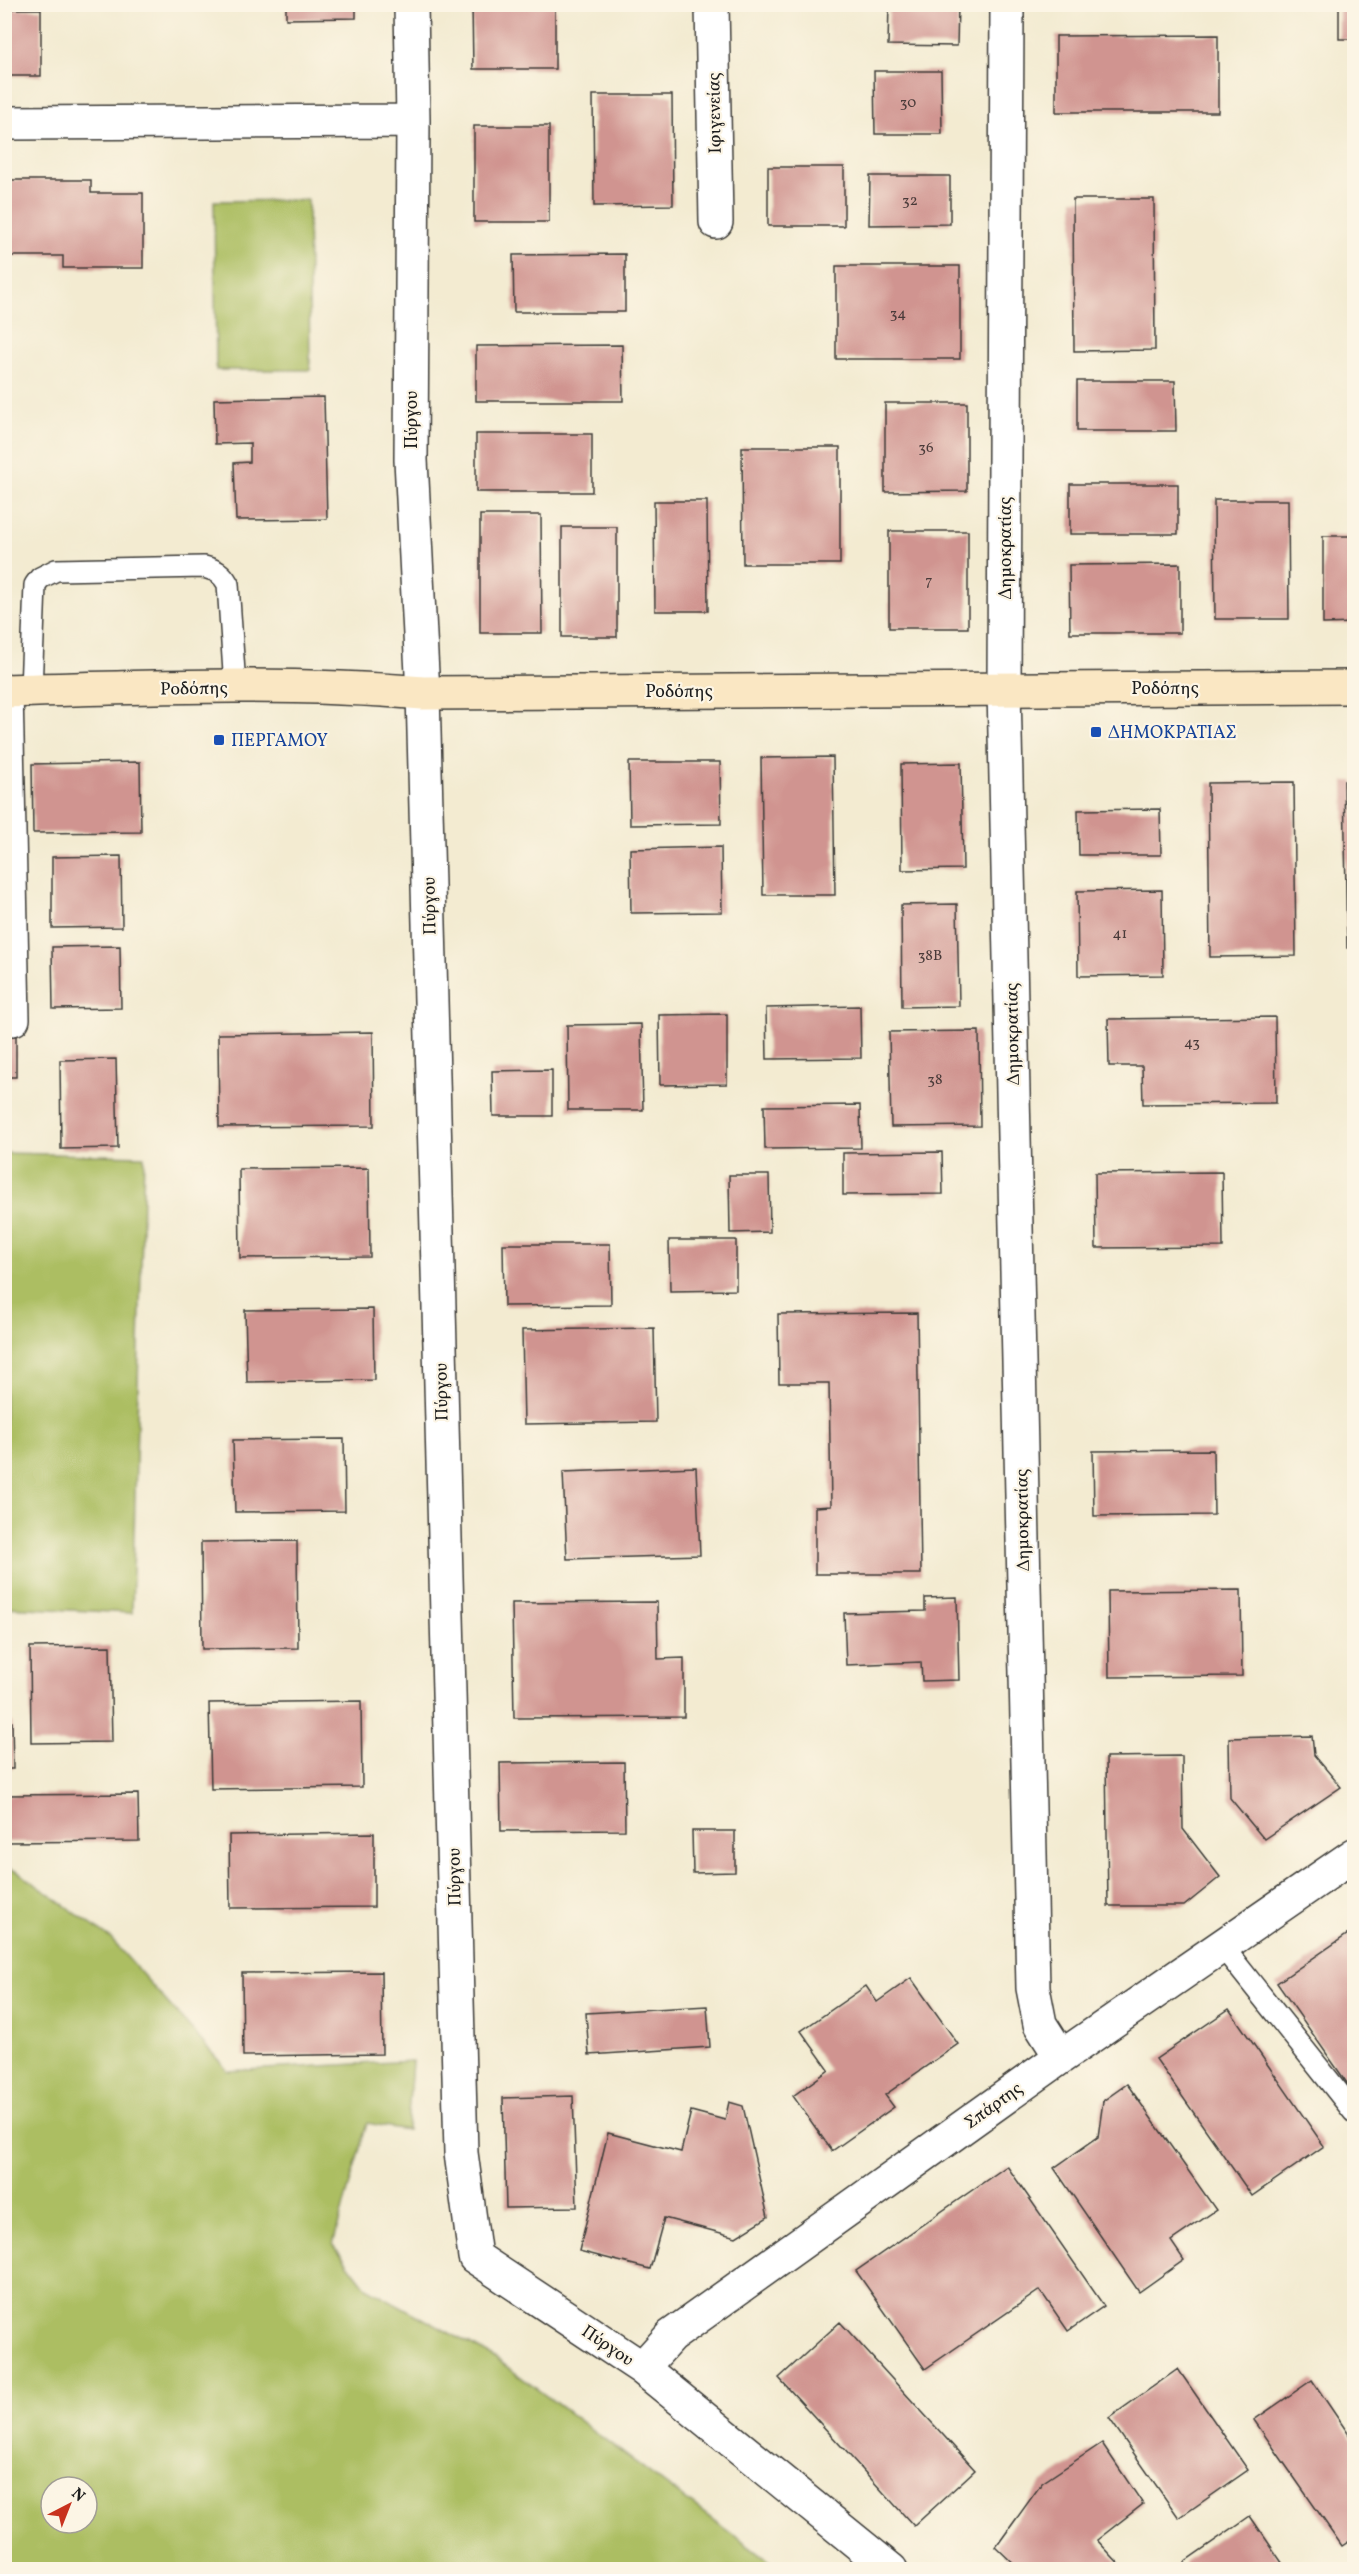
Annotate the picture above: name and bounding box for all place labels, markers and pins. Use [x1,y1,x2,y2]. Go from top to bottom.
place label: ΔΗΜΟΚΡΑΤΙΑΣ [1108,721,1237,746]
marker: ΔΗΜΟΚΡΑΤΙΑΣ [1089,725,1103,739]
place label: ΠΕΡΓΑΜΟΥ [231,729,328,754]
marker: ΠΕΡΓΑΜΟΥ [212,733,226,747]

